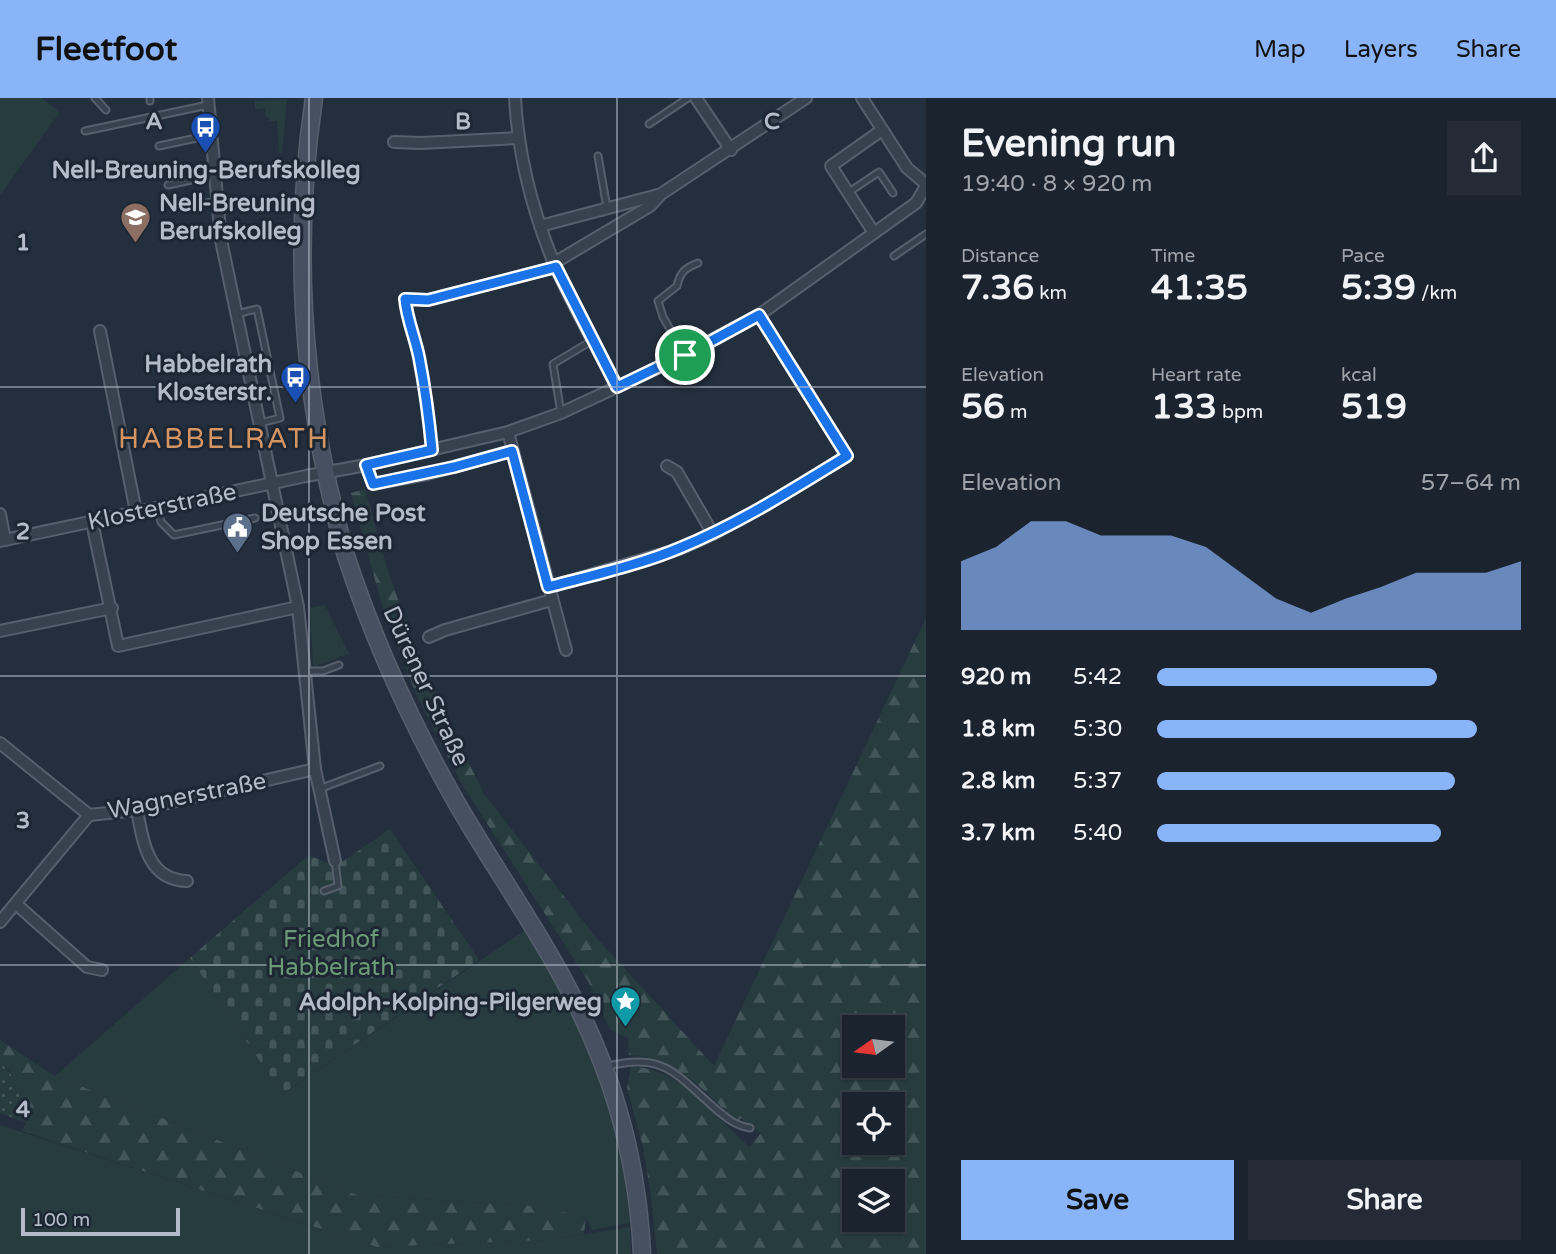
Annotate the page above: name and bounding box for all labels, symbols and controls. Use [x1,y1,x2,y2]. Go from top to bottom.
text: Fleetfoot [35,30,177,69]
text: Map [1254,35,1306,64]
text: Layers [1344,35,1418,64]
text: Share [1456,35,1521,64]
text: A [145,108,163,136]
text: B [455,108,471,136]
text: C [764,108,780,136]
bus stop icon: Nell-Breuning-Berufskolleg [189,111,223,155]
text: Evening run [961,121,1176,167]
button: share [1447,121,1521,195]
place label: Nell-Breuning-Berufskolleg [51,156,361,185]
text: 19:40 · 8 × 920 m [961,170,1152,198]
place label: Nell-Breuning Berufskolleg [159,189,316,246]
school or university icon: Nell-Breuning Berufskolleg [119,200,153,244]
text: 1 [16,229,30,257]
text: Distance [961,245,1039,267]
text: Time [1151,245,1195,267]
text: Pace [1341,245,1385,267]
text: 7.36 [961,267,1034,309]
text: 41:35 [1151,267,1248,309]
text: 5:39 [1341,267,1416,309]
text: km [1034,282,1067,304]
text: /km [1416,282,1457,304]
pin [655,325,715,385]
icon: arrive [666,336,704,374]
place label: Habbelrath Klosterstr. [144,350,272,407]
bus stop icon: Habbelrath Klosterstr. [278,361,312,405]
text: Elevation [961,364,1044,386]
text: Heart rate [1151,364,1242,386]
text: kcal [1341,364,1377,386]
text: 56 [961,386,1005,428]
text: 133 [1151,386,1217,428]
text: 519 [1341,386,1407,428]
text: m [1005,401,1027,423]
text: bpm [1217,401,1263,423]
district label: HABBELRATH [118,422,330,456]
text: Elevation [961,469,1062,497]
text: 57–64 m [1421,469,1521,497]
street label: Klosterstraße [85,477,239,537]
place label: Deutsche Post Shop Essen [261,499,426,556]
public building icon: Deutsche Post Shop Essen [221,510,255,554]
text: 2 [16,518,30,546]
street label: Dürener Straße [376,602,476,770]
text: 920 m [961,663,1031,691]
text: 5:42 [1073,663,1122,691]
text: 1.8 km [961,715,1035,743]
text: 5:30 [1073,715,1122,743]
street label: Wagnerstraße [105,766,269,826]
text: 2.8 km [961,767,1035,795]
text: 5:37 [1073,767,1122,795]
text: 3 [16,807,30,835]
text: 3.7 km [961,819,1035,847]
text: 5:40 [1073,819,1122,847]
park label: Friedhof Habbelrath [267,925,395,982]
place icon: Adolph-Kolping-Pilgerweg [608,985,642,1029]
place label: Adolph-Kolping-Pilgerweg [298,988,602,1017]
north arrow [842,1015,905,1078]
map controls [842,1015,905,1232]
button: locate [842,1092,905,1155]
text: 4 [16,1096,31,1124]
button: Save [961,1160,1234,1240]
button: Share [1248,1160,1521,1240]
button: layers [842,1169,905,1232]
scale bar [21,1205,180,1237]
text: 100 m [32,1209,90,1231]

